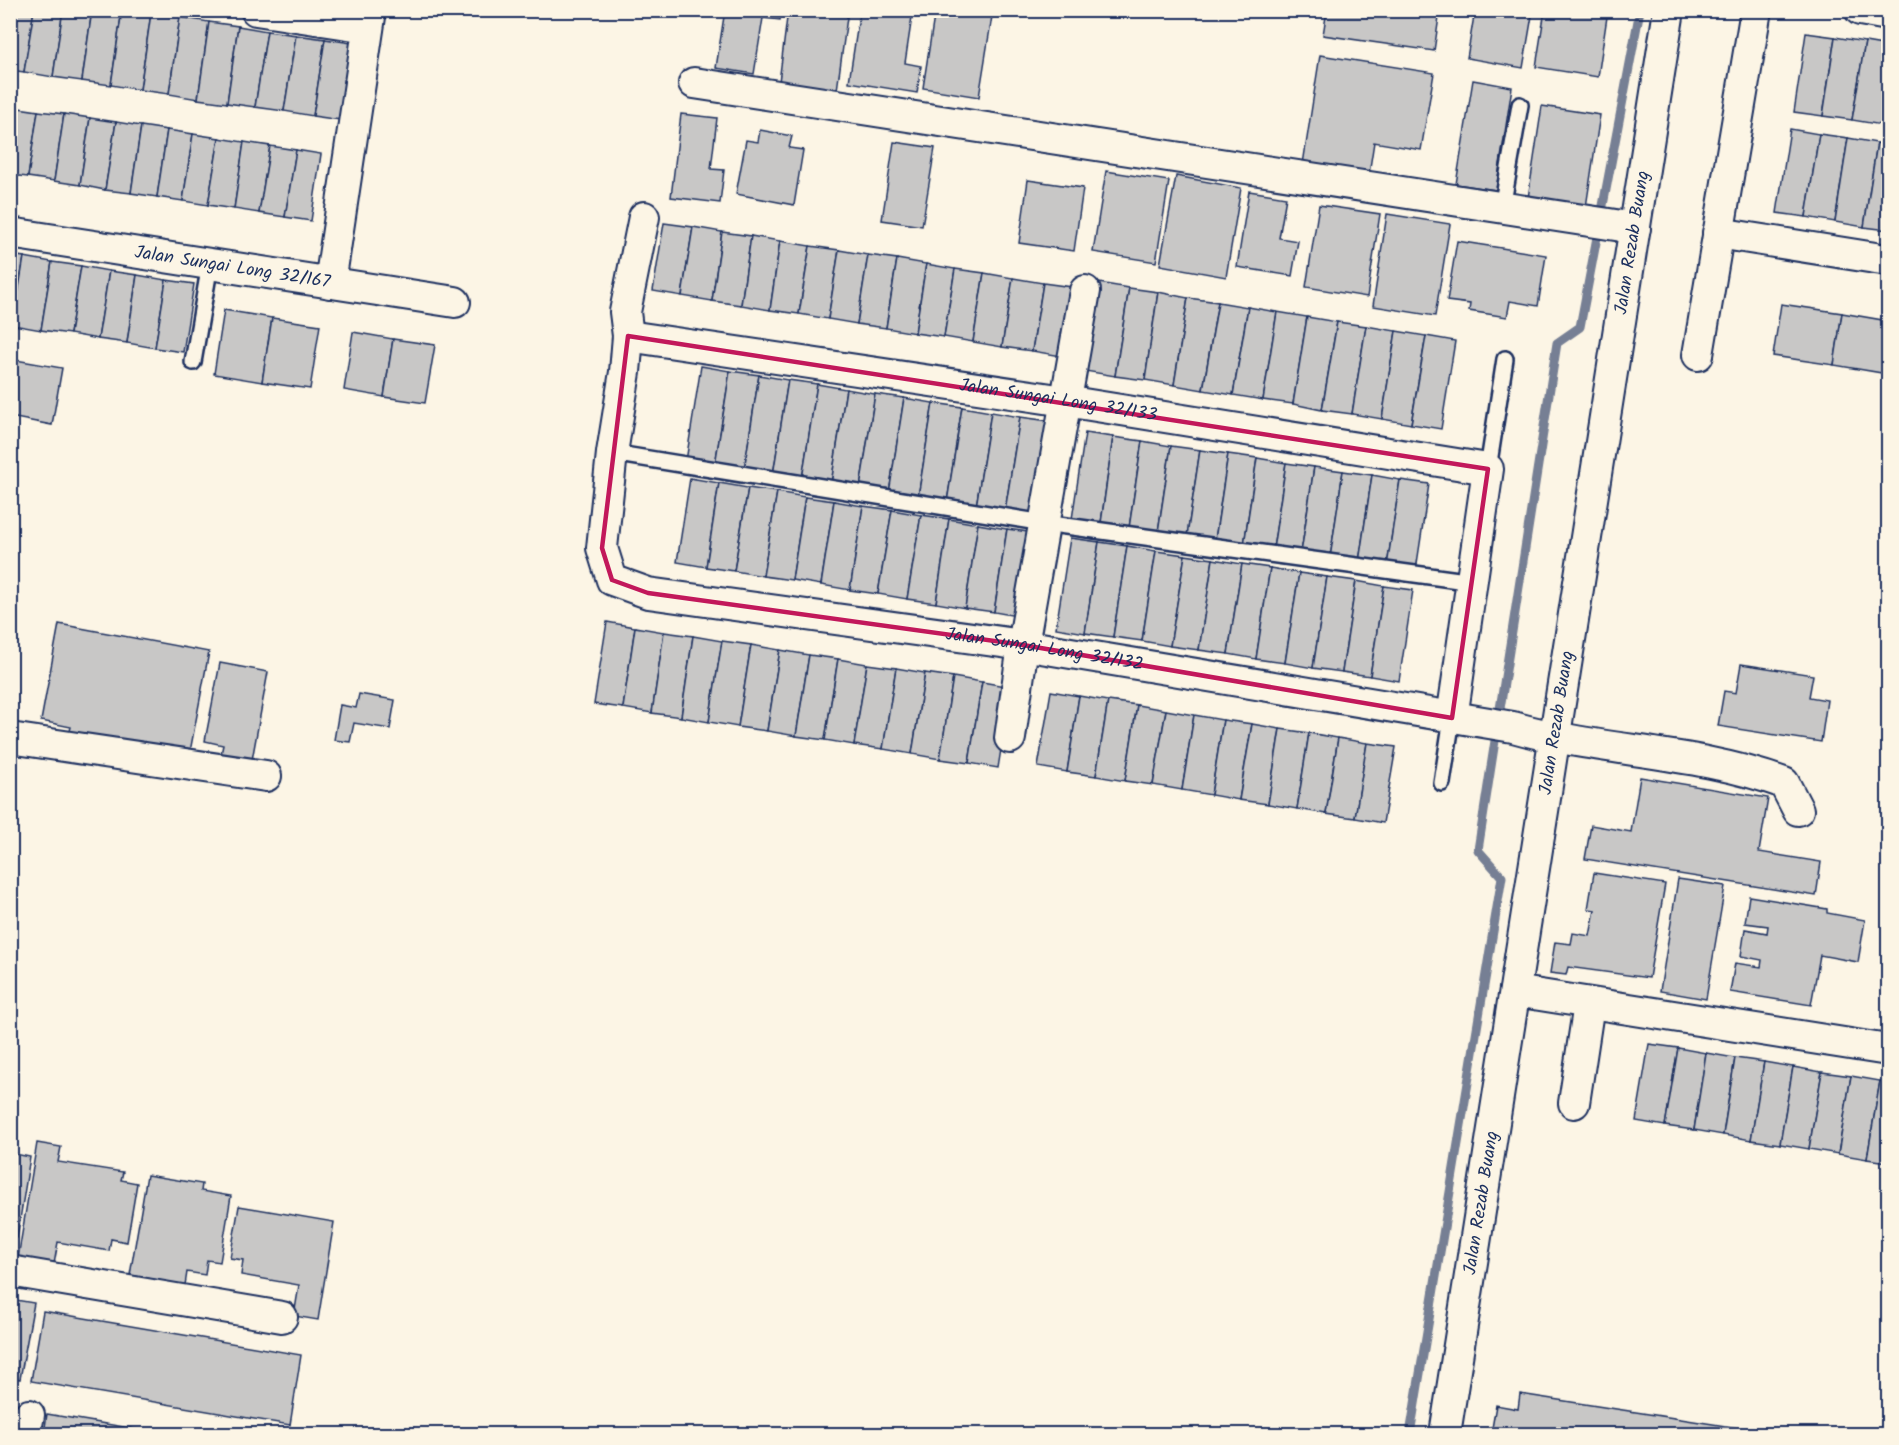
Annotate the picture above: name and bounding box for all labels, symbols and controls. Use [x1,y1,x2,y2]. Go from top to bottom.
street label: Jalan Rezab Buang [1607,169,1658,317]
street label: Jalan Sungai Long 32/167 [133,238,333,297]
street label: Jalan Sungai Long 32/133 [957,371,1159,430]
street label: Jalan Sungai Long 32/132 [944,620,1146,679]
street label: Jalan Rezab Buang [1531,649,1582,797]
street label: Jalan Rezab Buang [1456,1129,1507,1277]

